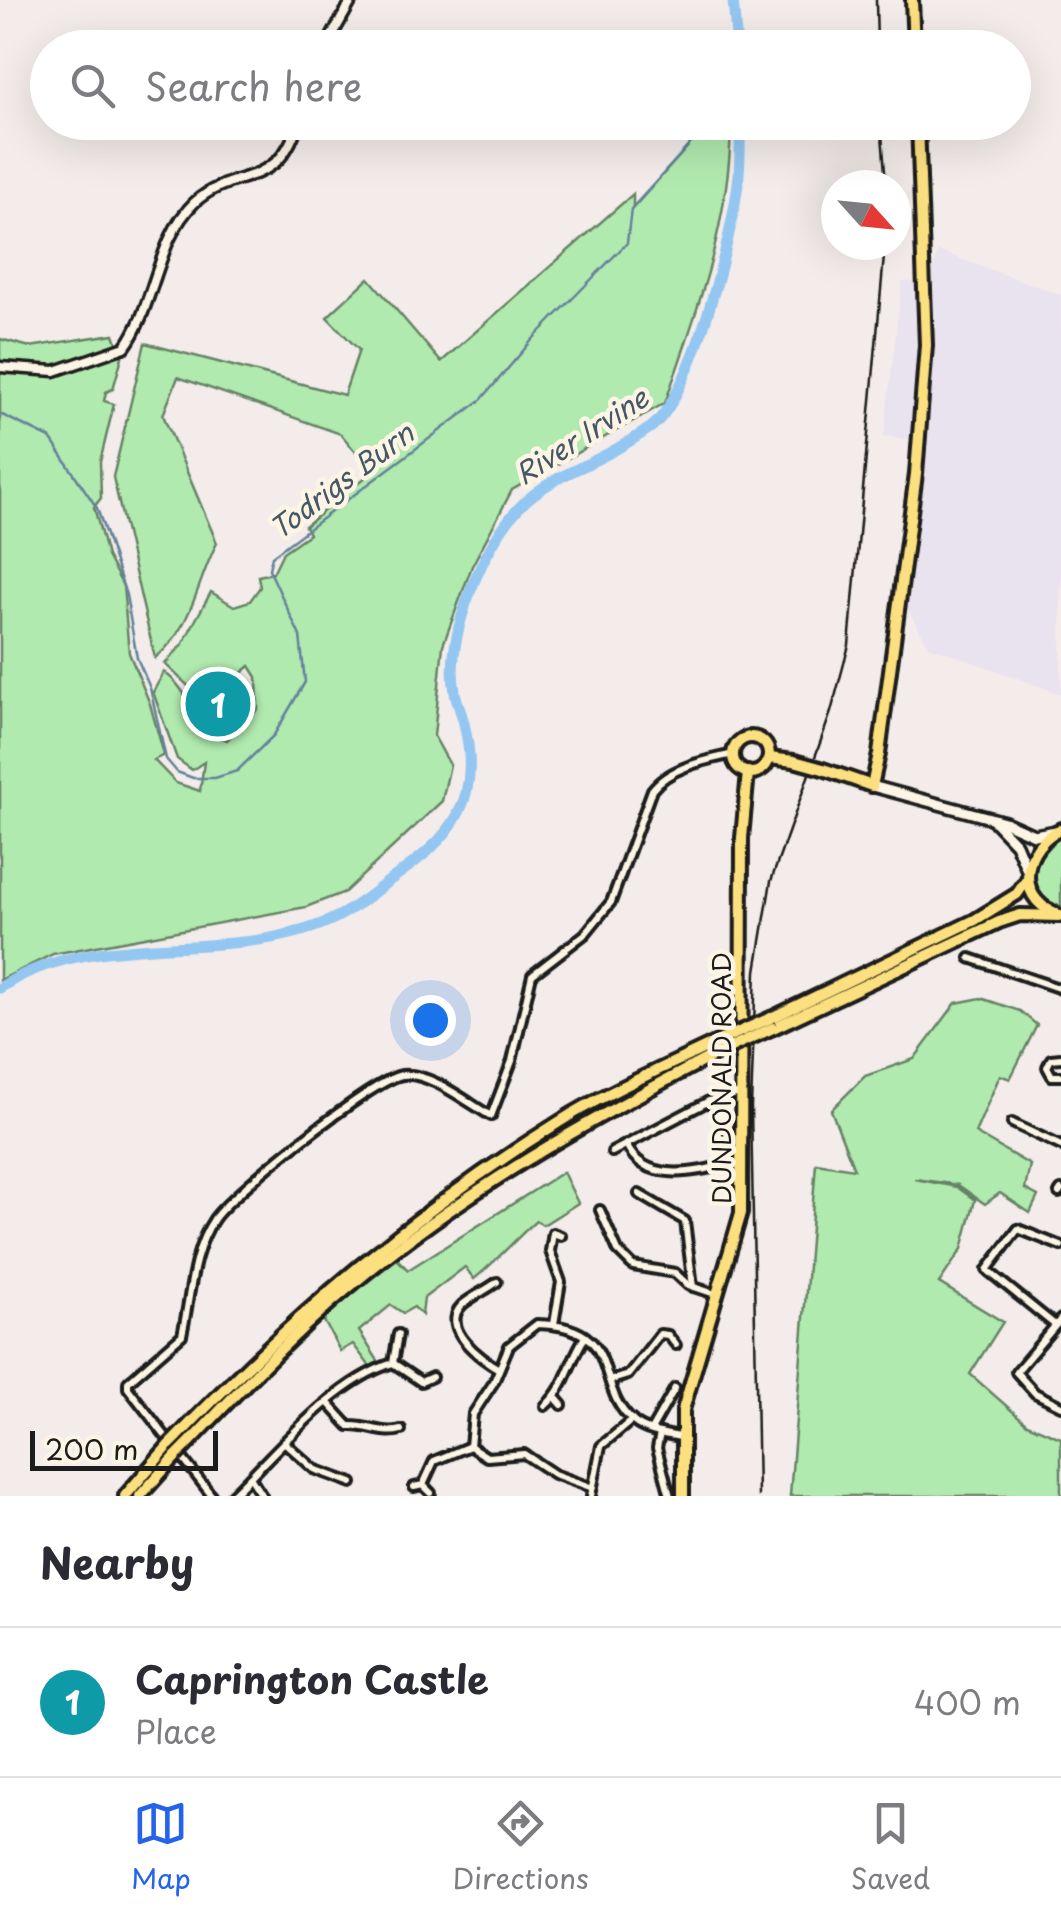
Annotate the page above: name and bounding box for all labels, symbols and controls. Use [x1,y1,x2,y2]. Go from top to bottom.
search box [30,30,1031,140]
text: Search here [145,57,362,114]
icon: search [65,58,120,113]
north arrow [821,170,911,260]
water label: River Irvine [506,375,658,494]
water label: Todrigs Burn [260,411,423,549]
pin: 1 [186,666,250,742]
street label: DUNDONALD ROAD [702,952,740,1204]
your location [405,995,456,1046]
scale bar [30,1426,218,1470]
text: 200 m [45,1427,138,1470]
text: Nearby [40,1530,194,1593]
text: Caprington Castle [135,1650,489,1707]
text: 1 [65,1678,80,1726]
text: 400 m [914,1678,1021,1726]
text: Place [135,1707,217,1755]
tab: Map [131,1796,191,1899]
tab: Directions [453,1796,589,1899]
tab: Saved [851,1796,930,1899]

